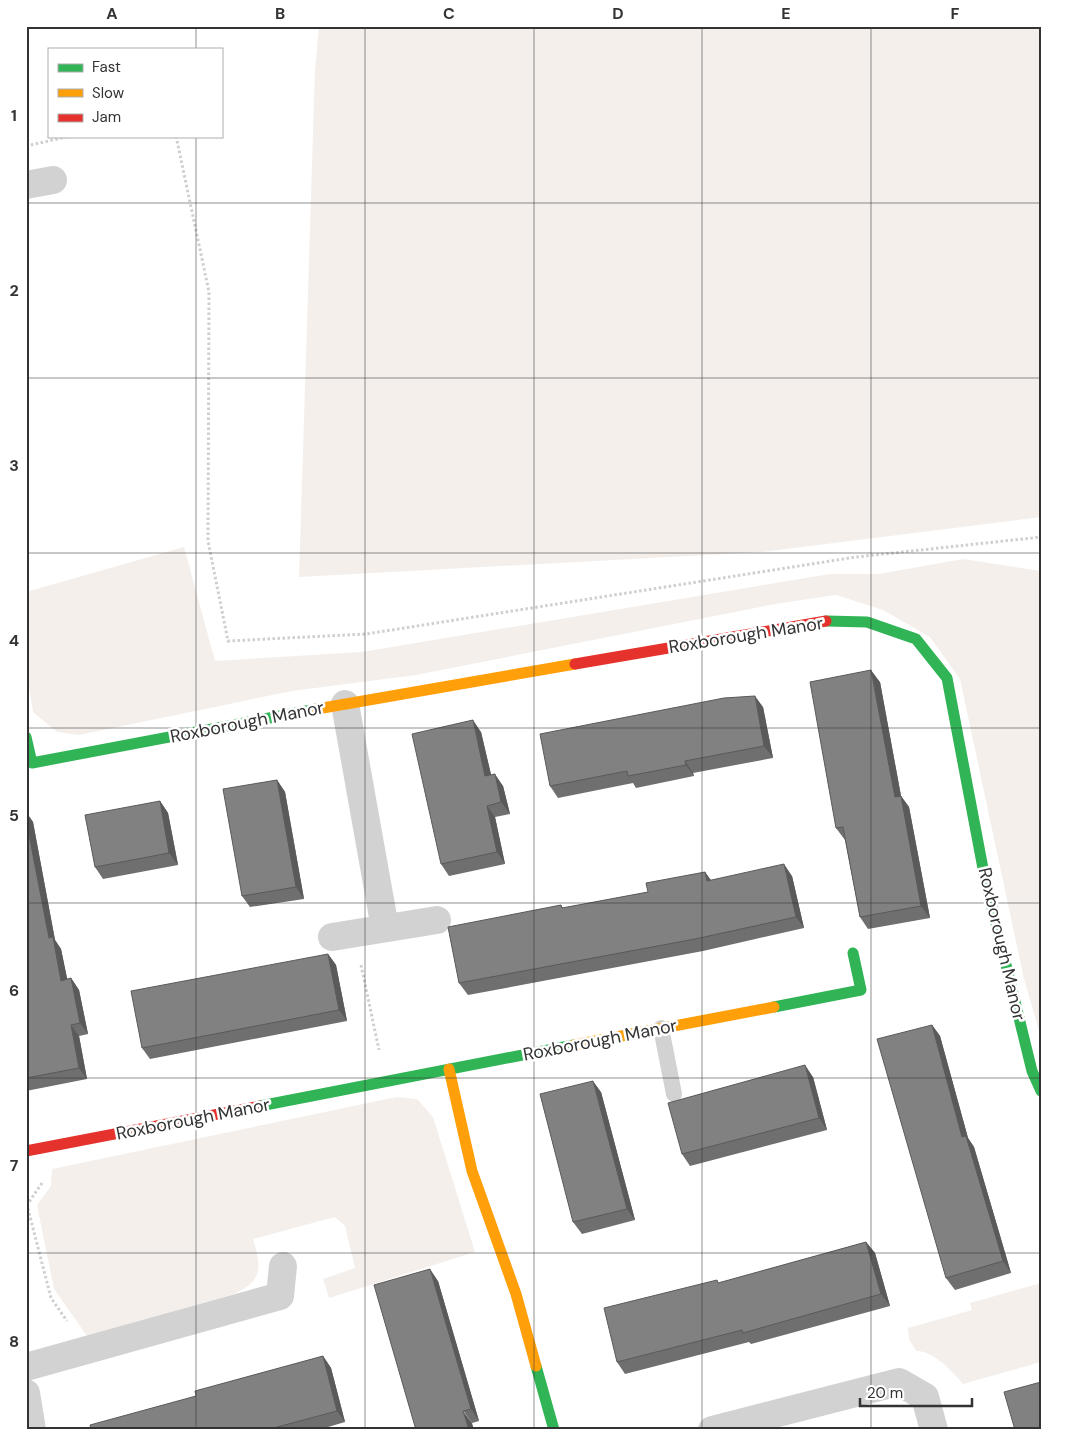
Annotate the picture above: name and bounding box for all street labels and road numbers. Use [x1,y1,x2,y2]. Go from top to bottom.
street label: Roxborough Manor [667,611,825,659]
street label: Roxborough Manor [168,695,326,749]
street label: Roxborough Manor [973,865,1031,1023]
street label: Roxborough Manor [521,1013,679,1067]
street label: Roxborough Manor [114,1092,272,1146]

